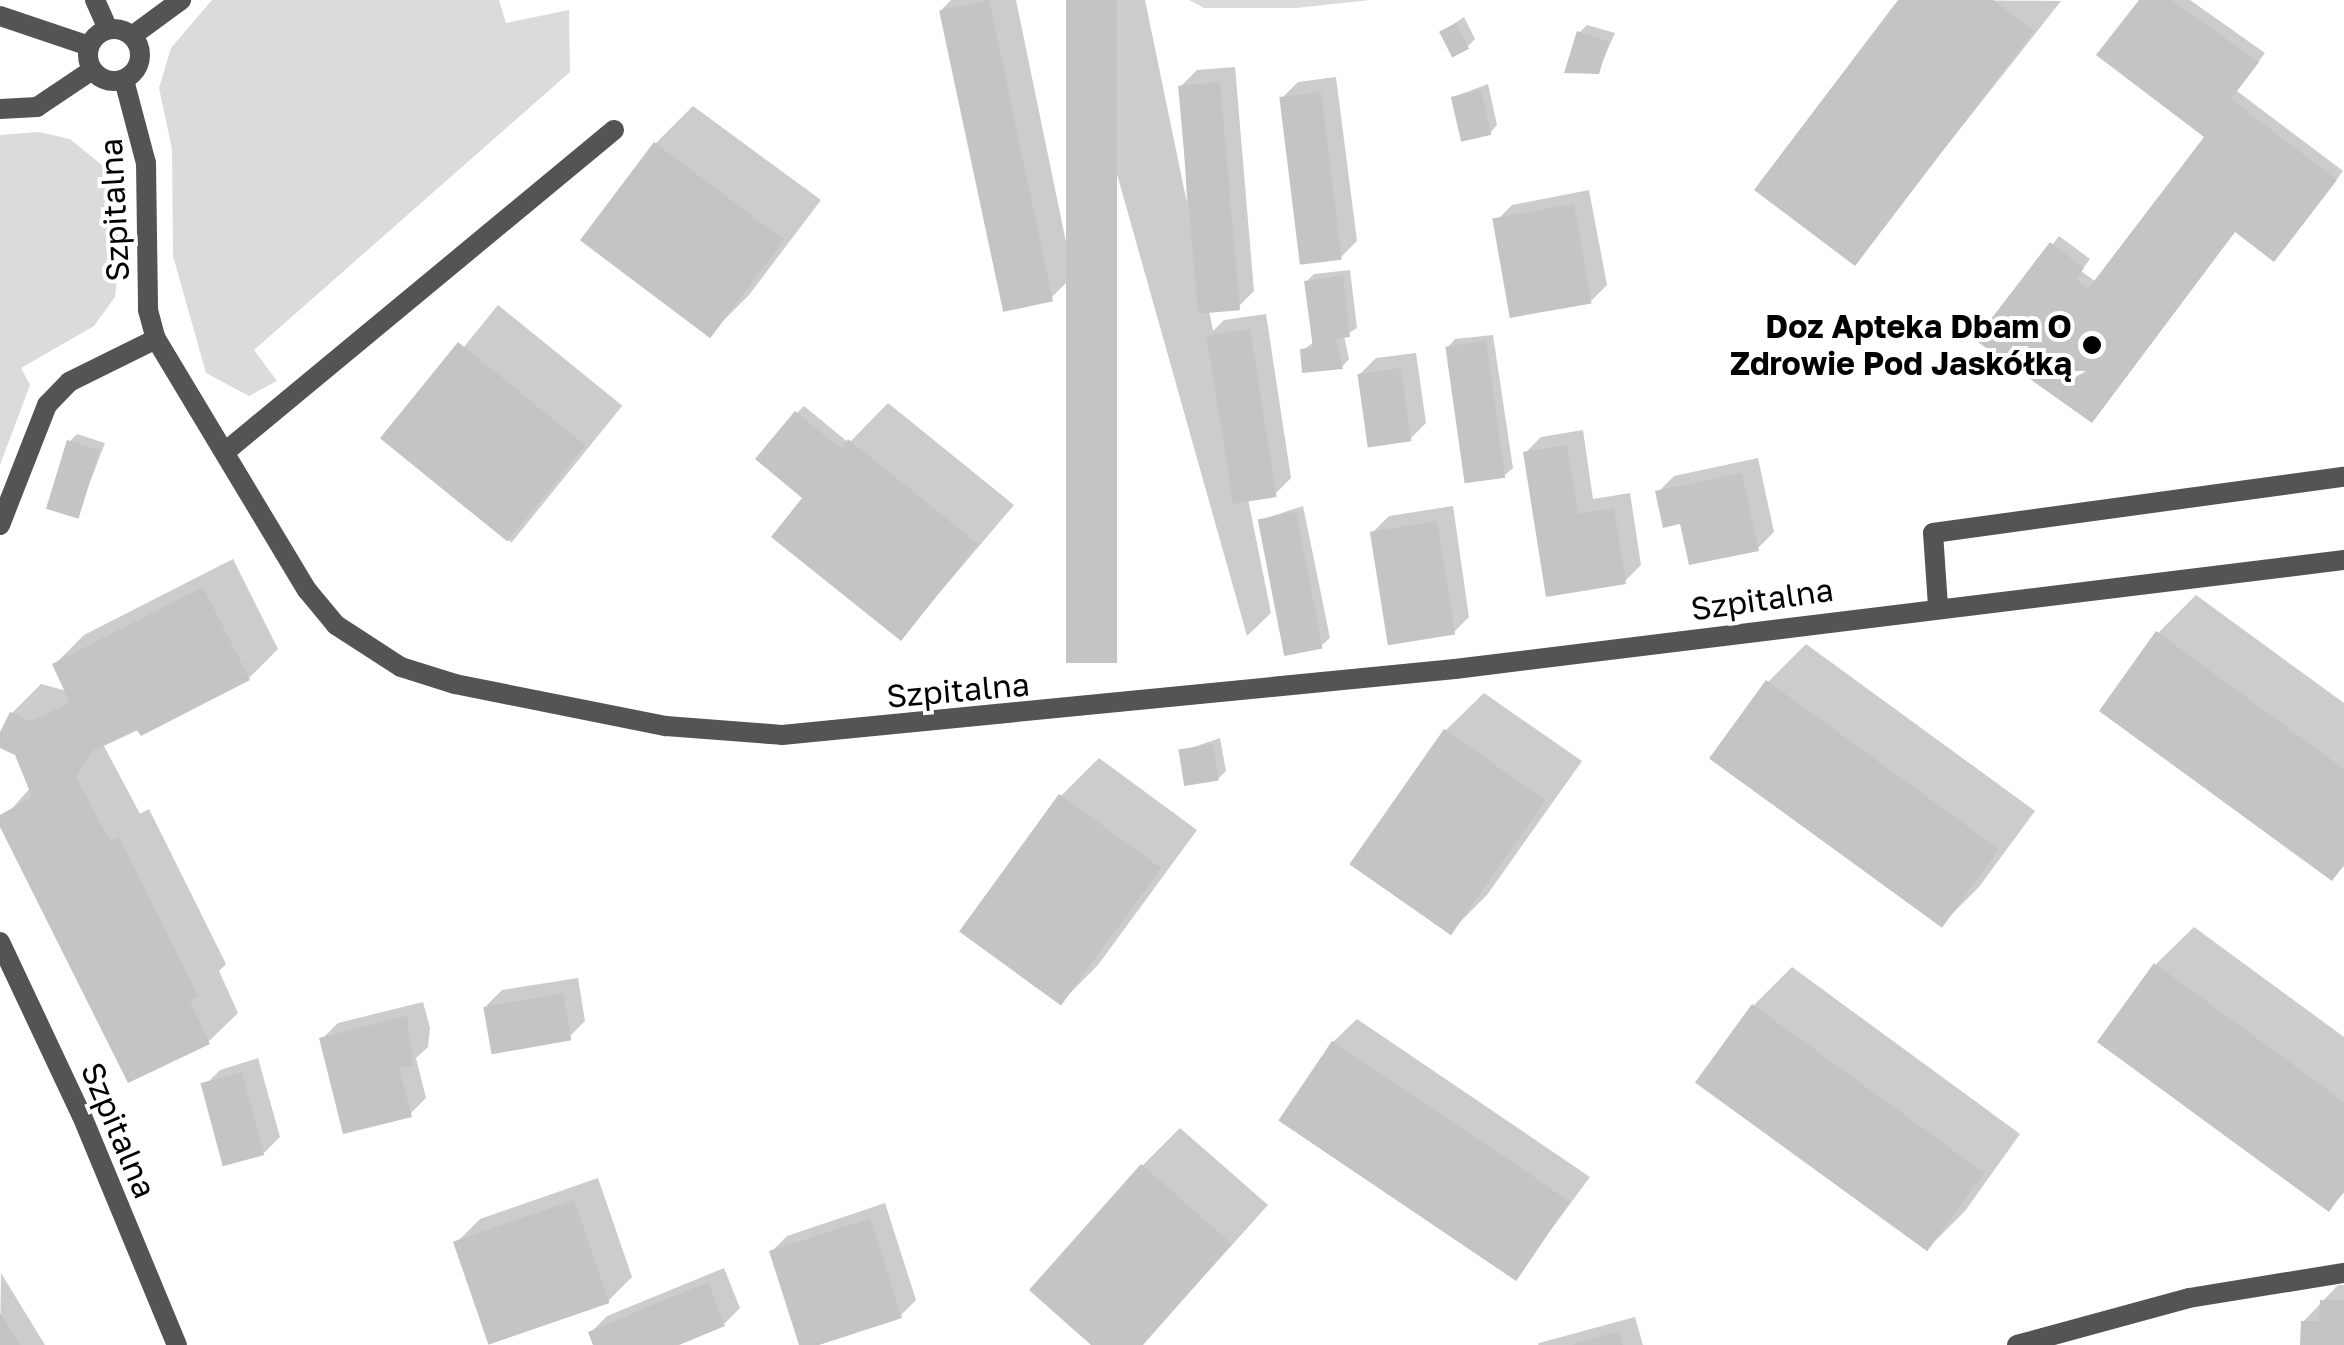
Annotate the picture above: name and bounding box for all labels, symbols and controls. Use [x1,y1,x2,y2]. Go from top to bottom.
street label: Szpitalna [91,137,137,283]
place label: Doz Apteka Dbam O Zdrowie Pod Jaskółką [1730,308,2072,383]
marker: Doz Apteka Dbam O Zdrowie Pod Jaskółką [2081,334,2103,356]
street label: Szpitalna [1688,570,1836,628]
street label: Szpitalna [885,665,1031,715]
street label: Szpitalna [73,1056,165,1204]

